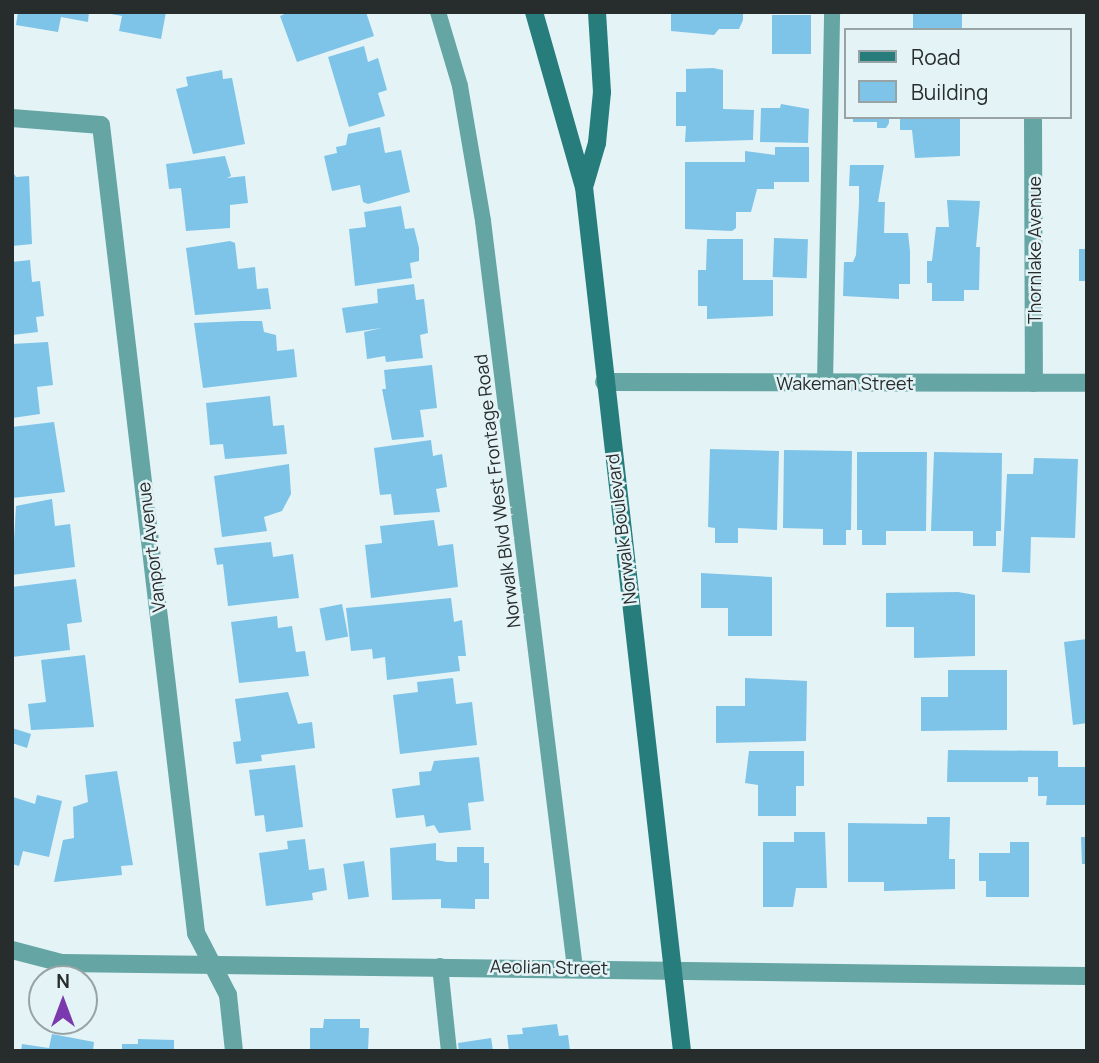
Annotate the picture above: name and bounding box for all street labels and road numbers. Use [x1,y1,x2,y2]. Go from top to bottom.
street label: Thornlake Avenue [1023,176,1045,324]
street label: Norwalk Blvd West Frontage Road [469,353,525,629]
street label: Wakeman Street [776,372,914,394]
street label: Norwalk Boulevard [601,452,641,606]
street label: Vanport Avenue [132,481,170,613]
street label: Aeolian Street [490,955,608,979]

